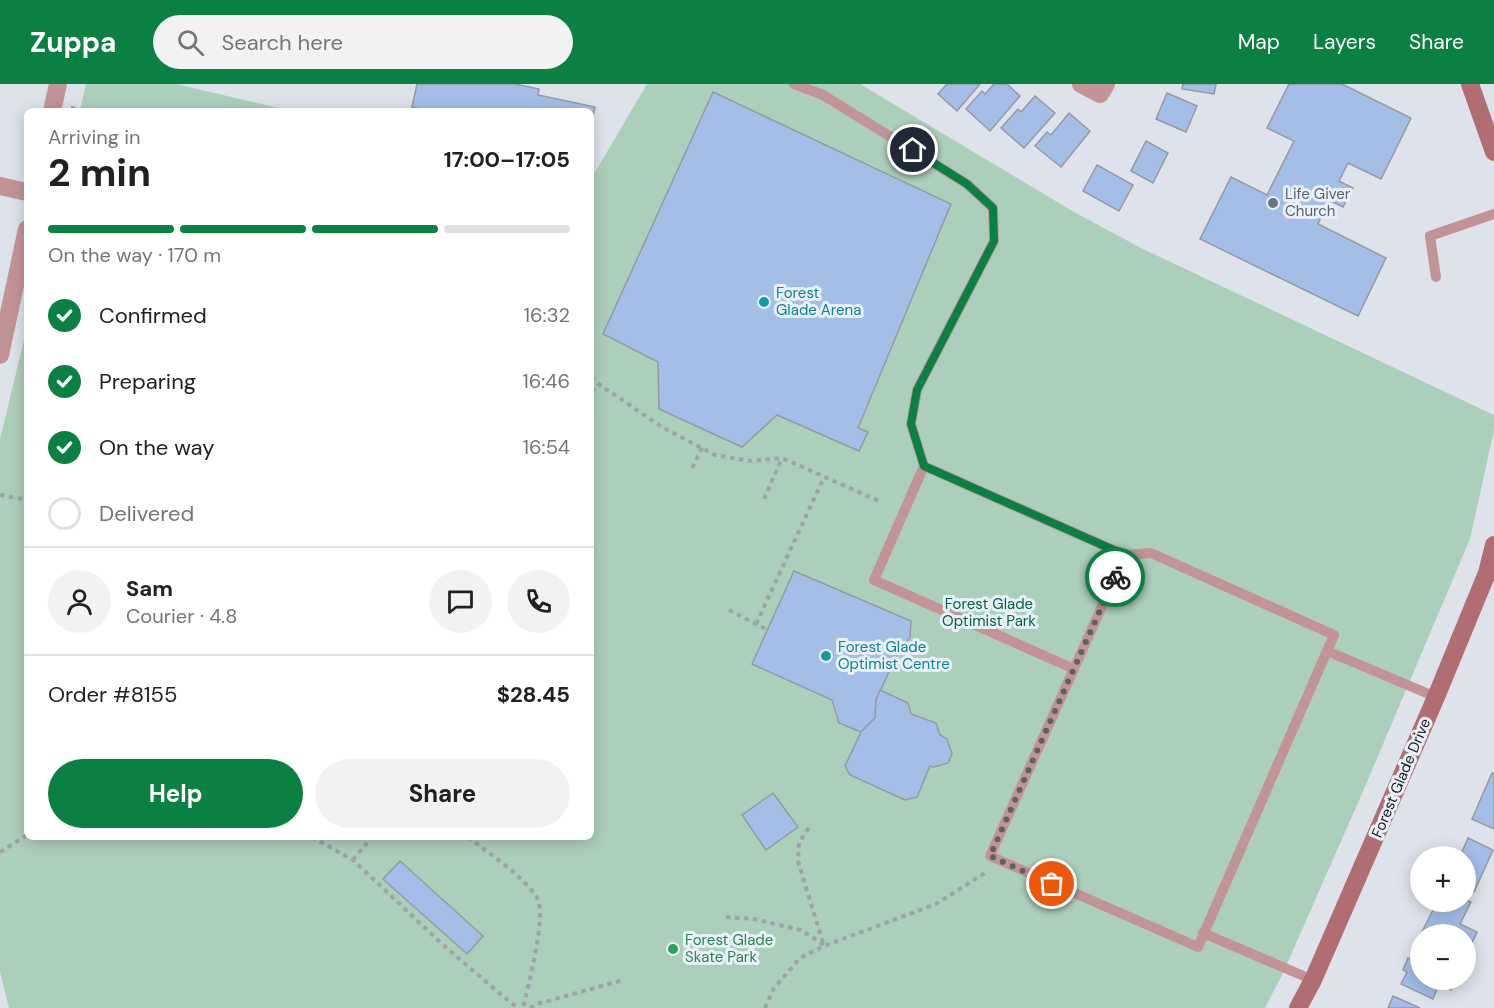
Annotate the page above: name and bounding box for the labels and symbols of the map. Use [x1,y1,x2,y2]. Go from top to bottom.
pin [887,124,938,175]
place label: Life Giver Church [1285,184,1351,221]
marker: Life Giver Church [1266,196,1280,210]
place label: Forest Glade Arena [776,283,861,320]
marker: Forest Glade Arena [757,295,771,309]
courier [1085,547,1145,607]
park label: Forest Glade Optimist Park [942,594,1036,631]
place label: Forest Glade Optimist Centre [838,637,950,674]
marker: Forest Glade Optimist Centre [819,649,833,663]
street label: Forest Glade Drive [1367,715,1435,841]
pin [1026,858,1077,909]
place label: Forest Glade Skate Park [685,930,773,967]
marker: Forest Glade Skate Park [666,942,680,956]

